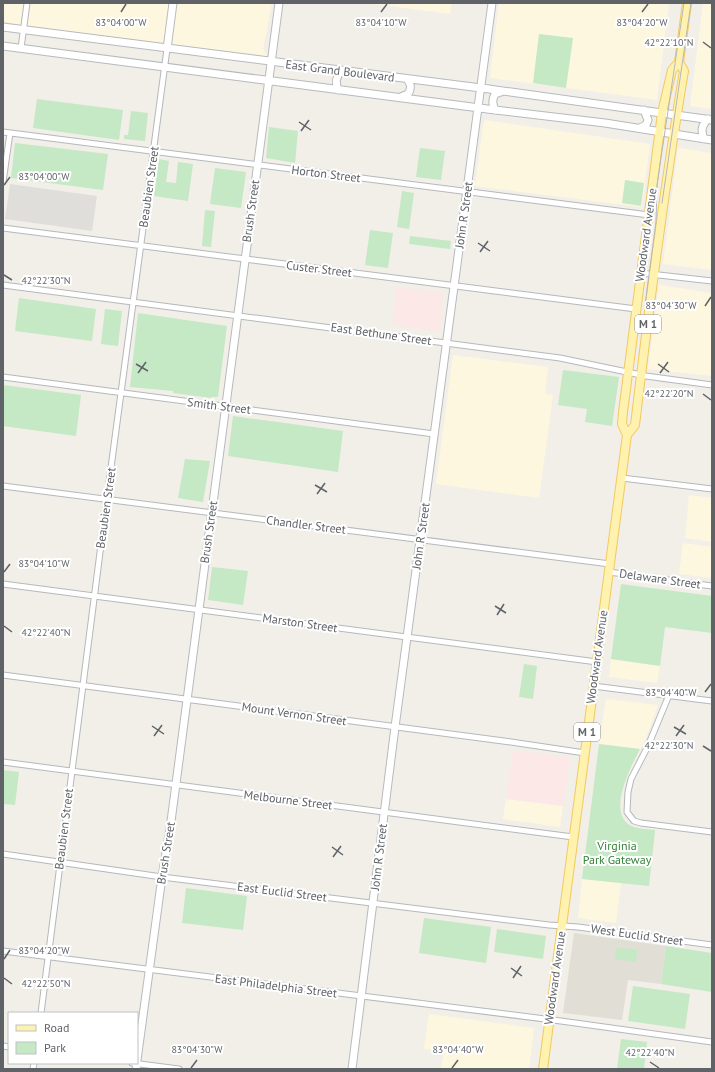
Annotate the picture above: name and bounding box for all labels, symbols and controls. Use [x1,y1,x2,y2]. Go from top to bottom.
text: 83°04'00"W [95,16,147,29]
text: 83°04'10"W [355,16,407,29]
text: 83°04'20"W [616,16,668,29]
text: 42°22'10"N [644,36,694,49]
street label: East Grand Boulevard [285,56,395,85]
street label: Beaubien Street [135,145,162,228]
street label: Horton Street [291,162,362,185]
text: 83°04'00"W [18,170,70,183]
street label: Brush Street [239,179,262,243]
street label: John R Street [451,181,476,250]
street label: Woodward Avenue [632,187,659,283]
street label: Custer Street [285,257,353,280]
text: 42°22'30"N [21,274,71,287]
text: 83°04'30"W [645,299,697,312]
road number: M 1 [635,315,661,333]
street label: East Bethune Street [330,319,432,348]
text: 42°22'20"N [644,387,694,400]
street label: Smith Street [186,394,252,417]
street label: Beaubien Street [92,466,119,549]
street label: Brush Street [197,500,220,564]
street label: John R Street [408,502,433,571]
street label: Chandler Street [265,512,347,537]
text: 83°04'10"W [18,557,70,570]
street label: Delaware Street [618,565,702,592]
street label: Woodward Avenue [583,609,610,705]
street label: Marston Street [262,610,338,635]
text: 42°22'40"N [21,626,71,639]
text: 83°04'40"W [645,686,697,699]
street label: Mount Vernon Street [241,699,347,728]
road number: M 1 [574,723,600,741]
text: 42°22'30"N [644,739,694,752]
street label: Beaubien Street [51,787,76,870]
street label: Melbourne Street [243,787,333,812]
street label: Brush Street [153,821,178,885]
street label: John R Street [367,823,390,892]
park label: Virginia Park Gateway [583,838,652,867]
street label: East Euclid Street [236,879,328,904]
street label: West Euclid Street [590,921,684,948]
street label: Woodward Avenue [541,930,568,1026]
text: 83°04'20"W [18,944,70,957]
street label: East Philadelphia Street [214,971,338,1000]
text: 42°22'50"N [21,977,71,990]
legend [8,1012,138,1064]
text: Road [44,1020,69,1035]
text: Park [44,1040,66,1055]
text: 83°04'30"W [171,1043,223,1056]
text: 83°04'40"W [432,1043,484,1056]
text: 42°22'40"N [625,1046,675,1059]

